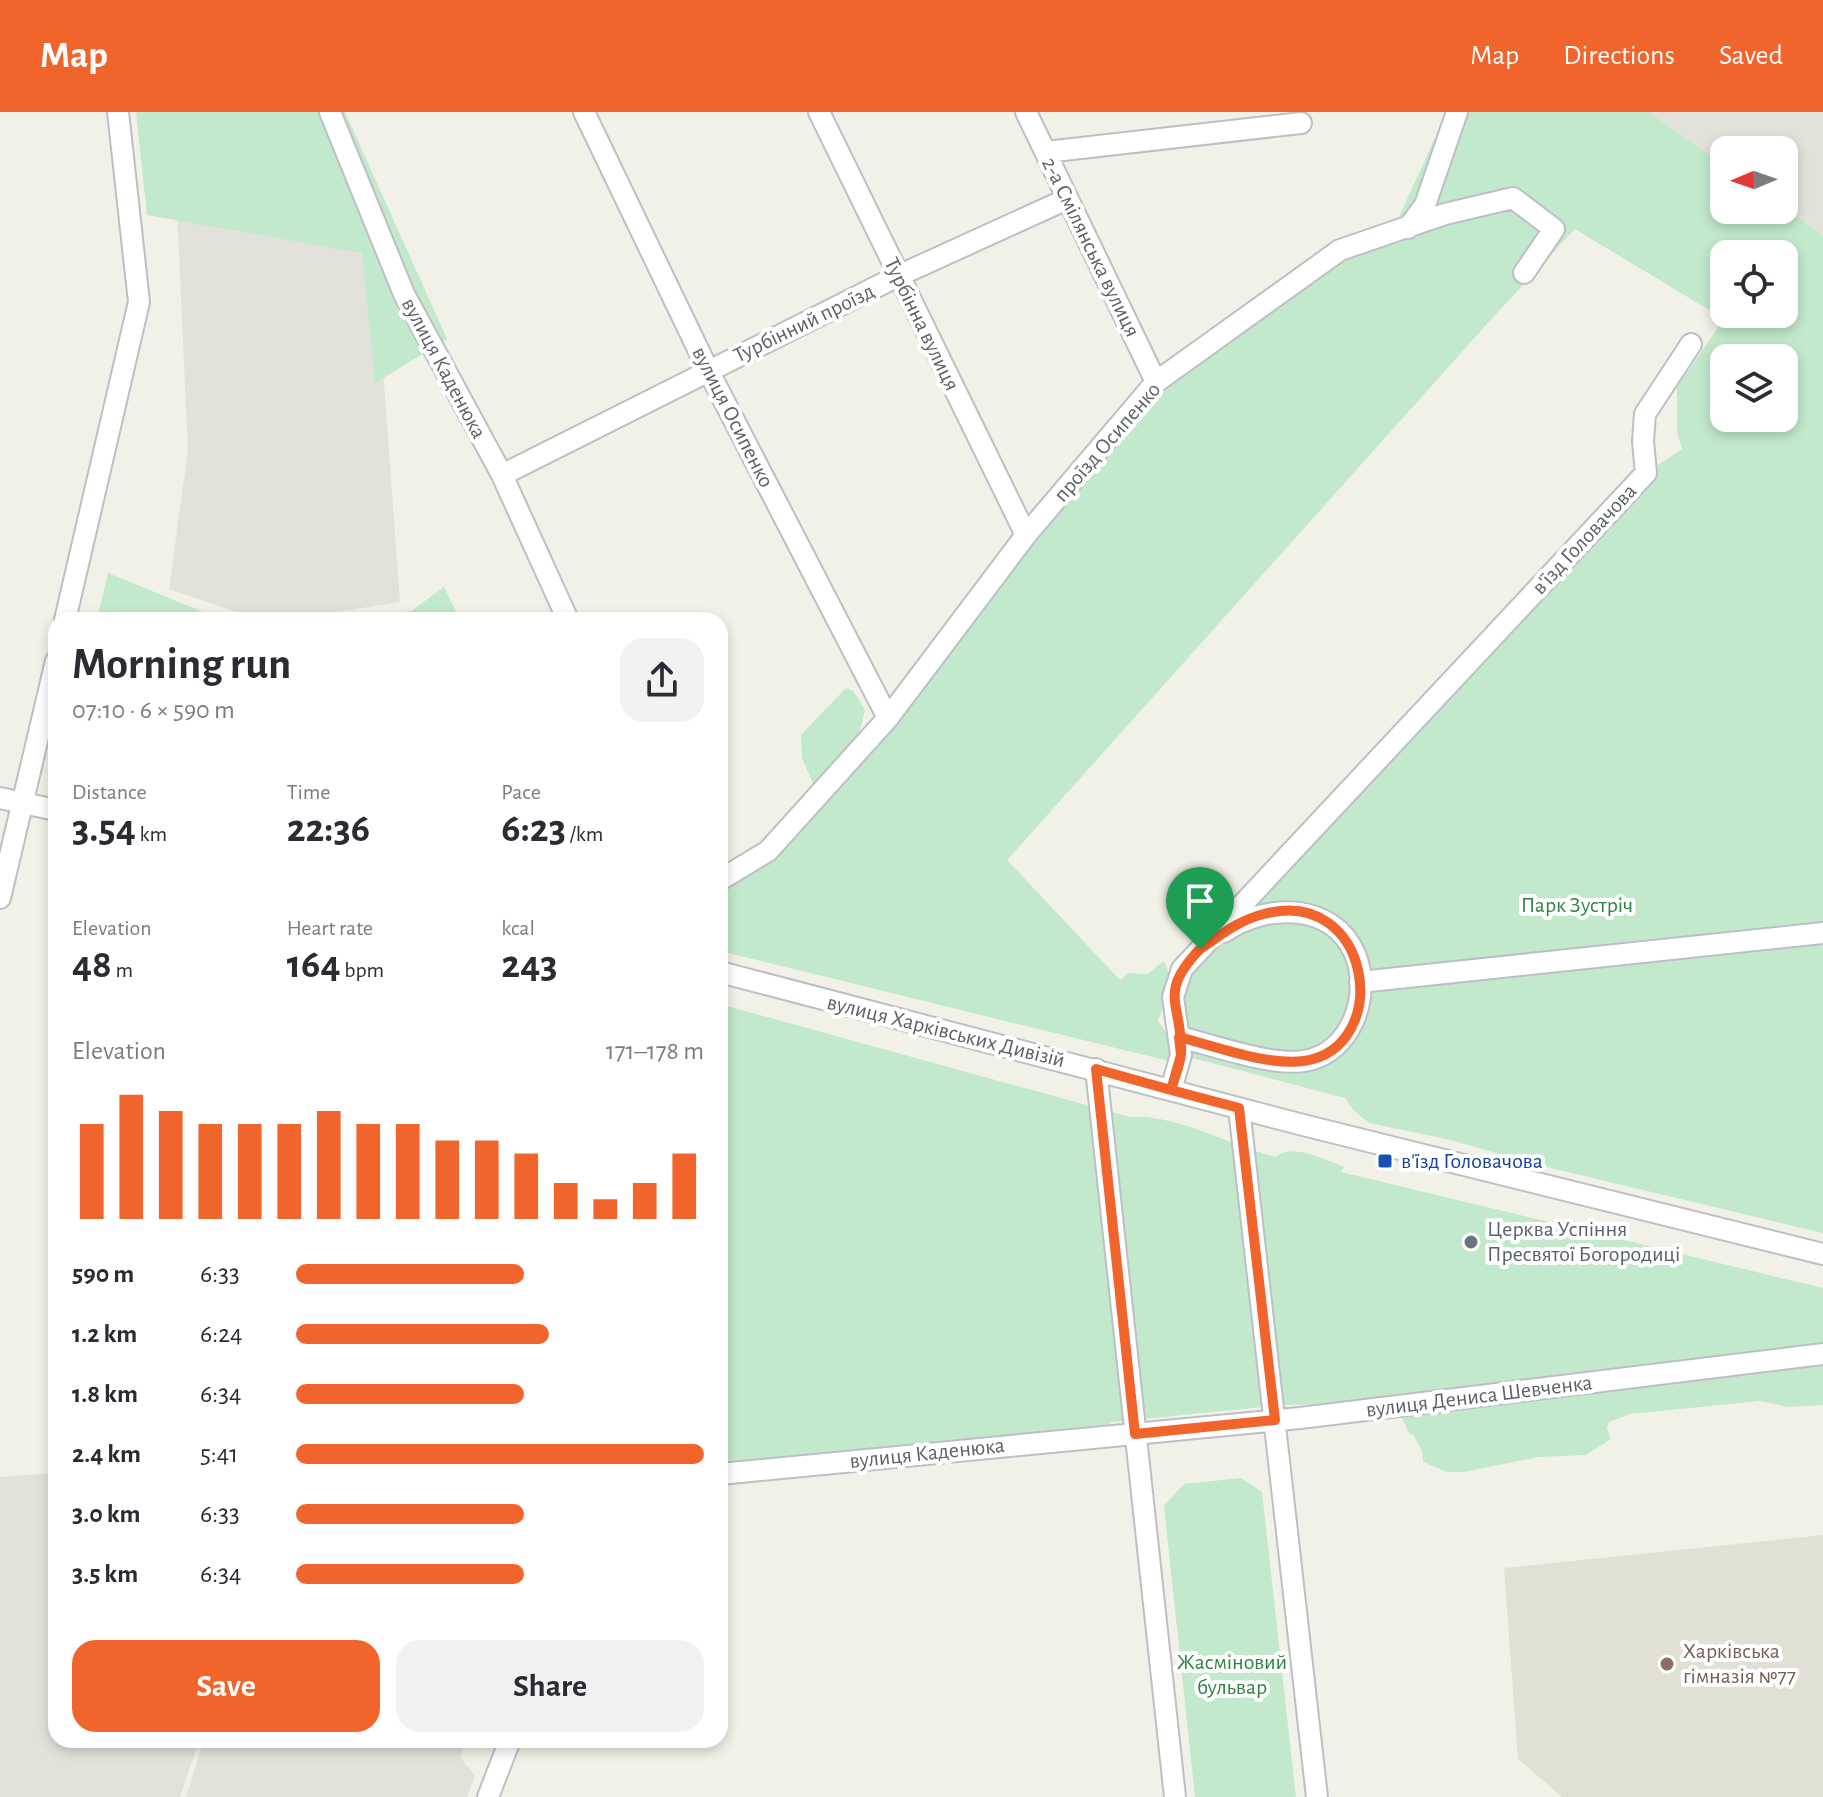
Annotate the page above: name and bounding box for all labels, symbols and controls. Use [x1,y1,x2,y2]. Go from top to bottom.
text: Map [40,37,108,75]
text: Map [1470,42,1519,70]
text: Directions [1563,42,1675,70]
text: Saved [1719,42,1783,70]
north arrow [1710,136,1798,224]
map controls [1710,136,1798,432]
street label: 2-а Смілянська вулиця [1038,154,1144,340]
button: locate [1710,240,1798,328]
street label: Турбінна вулиця [880,254,964,394]
street label: Турбінний проїзд [730,279,878,367]
street label: вулиця Каденюка [398,294,490,442]
street label: вулиця Осипенко [688,343,778,491]
button: layers [1710,344,1798,432]
street label: проїзд Осипенко [1049,378,1165,506]
street label: в'їзд Головачова [1528,480,1640,598]
button: share [620,638,704,722]
text: Morning run [72,643,291,687]
text: 07:10 · 6 × 590 m [72,697,235,723]
text: Distance [72,781,147,803]
text: Time [287,781,331,803]
text: Pace [501,781,541,803]
text: 3.54 [72,809,136,849]
text: 22:36 [287,809,370,849]
text: 6:23 [501,809,566,849]
text: km [136,823,167,845]
text: /km [566,823,603,845]
pin [1166,867,1234,949]
icon: arrive [1178,879,1222,923]
park label: Парк Зустріч [1521,894,1633,916]
text: Elevation [72,917,152,939]
text: Heart rate [287,917,373,939]
text: kcal [501,917,535,939]
text: 48 [72,945,112,985]
text: 164 [287,945,341,985]
text: 243 [501,945,558,985]
text: m [112,959,133,981]
text: bpm [341,959,384,981]
street label: вулиця Харківських Дивізій [825,991,1067,1071]
text: Elevation [72,1038,166,1064]
text: 171–178 m [606,1038,704,1064]
place label: в'їзд Головачова [1401,1150,1543,1172]
marker: в'їзд Головачова [1376,1152,1394,1170]
place label: Церква Успіння Пресвятої Богородиці [1487,1218,1680,1265]
marker: Церква Успіння Пресвятої Богородиці [1462,1233,1480,1251]
text: 590 m [72,1261,134,1287]
text: 6:33 [200,1261,240,1287]
text: 1.2 km [72,1321,137,1347]
text: 6:24 [200,1321,243,1347]
street label: вулиця Дениса Шевченка [1365,1371,1593,1421]
text: 1.8 km [72,1381,138,1407]
text: 6:34 [200,1381,241,1407]
street label: вулиця Каденюка [848,1434,1006,1472]
text: 2.4 km [72,1441,141,1467]
text: 5:41 [200,1441,238,1467]
text: 3.0 km [72,1501,140,1527]
text: 6:33 [200,1501,240,1527]
text: 3.5 km [72,1561,138,1587]
text: 6:34 [200,1561,241,1587]
button: Save [72,1640,380,1732]
button: Share [396,1640,704,1732]
place label: Харківська гімназія №77 [1683,1640,1796,1687]
park label: Жасміновий бульвар [1177,1651,1287,1698]
marker: Харківська гімназія №77 [1658,1655,1676,1673]

